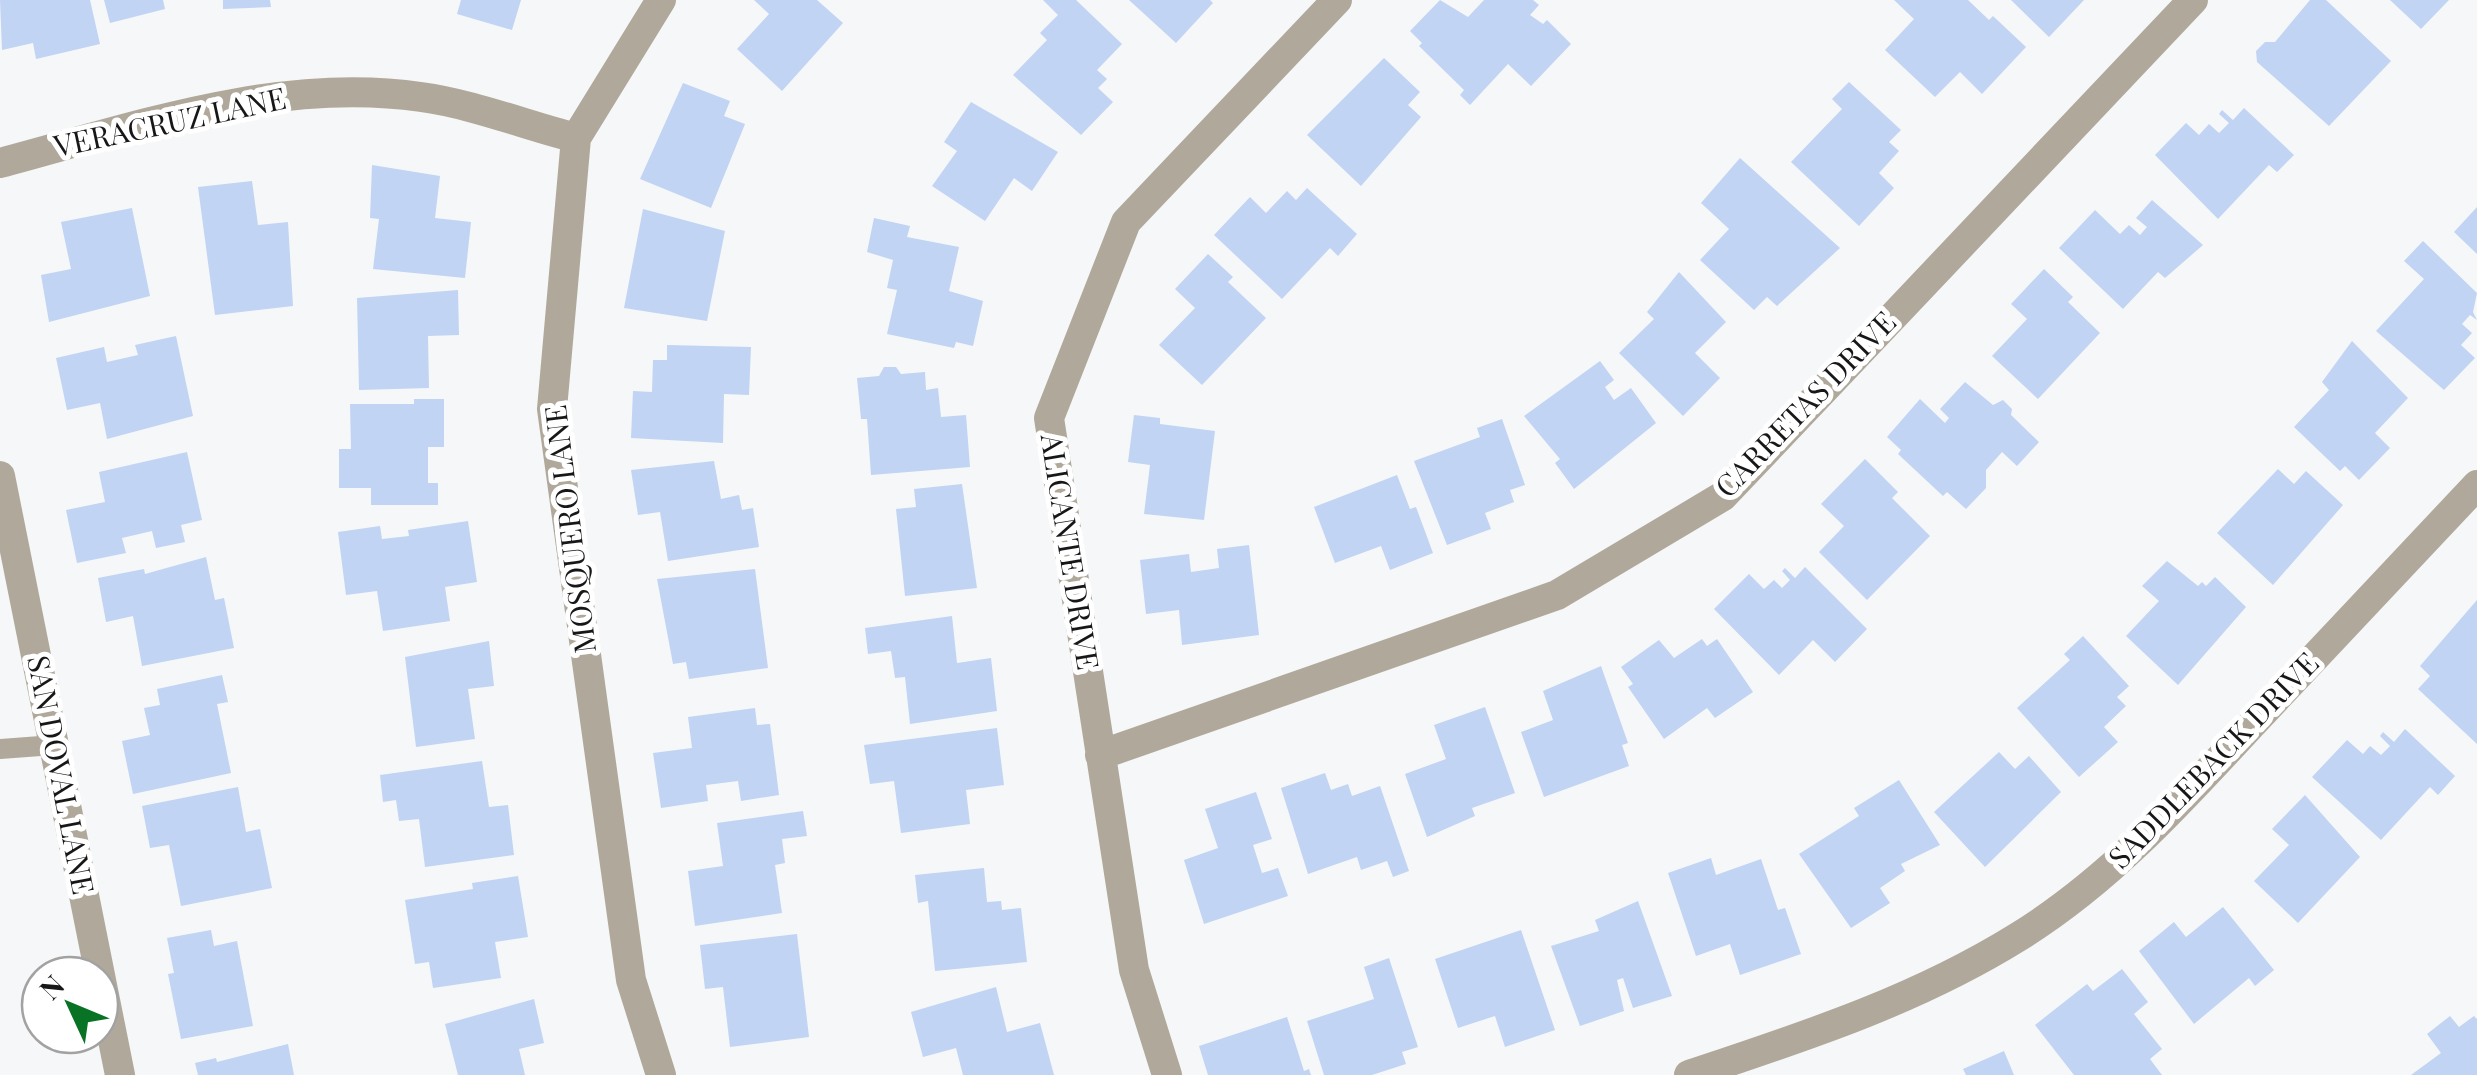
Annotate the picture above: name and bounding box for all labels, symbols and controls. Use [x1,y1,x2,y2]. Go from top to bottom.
street label: VERACRUZ LANE [49,77,289,165]
street label: CARRETAS DRIVE [1705,302,1904,505]
street label: MOSQUERO LANE [534,403,604,656]
street label: ALICANTE DRIVE [1032,430,1109,673]
street label: SADDLEBACK DRIVE [2099,643,2326,876]
street label: SAN DOVAL LANE [19,652,105,897]
north arrow [20,955,120,1055]
text: N [31,966,71,1007]

